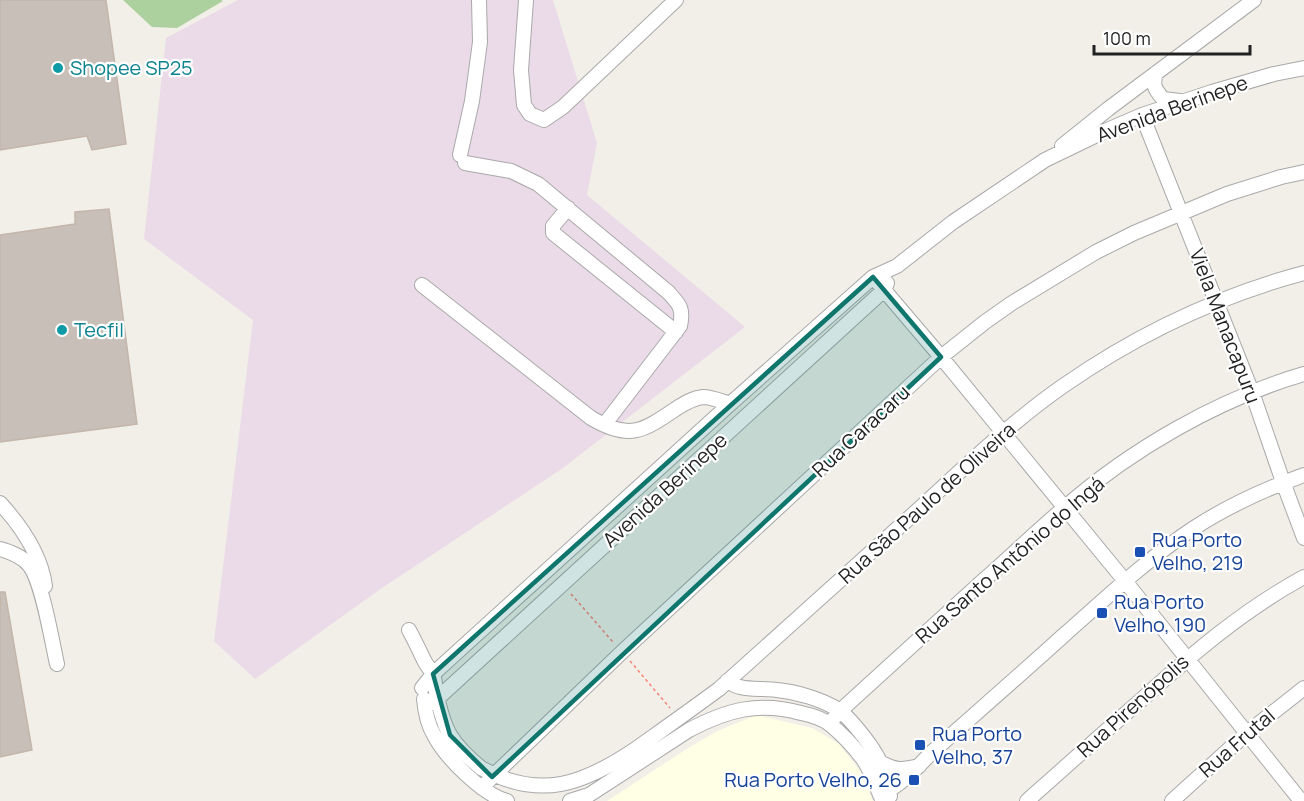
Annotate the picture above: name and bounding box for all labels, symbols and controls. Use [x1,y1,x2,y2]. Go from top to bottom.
scale bar [1094,18,1250,56]
text: 100 m [1103,26,1151,50]
place label: Shopee SP25 [70,54,193,81]
marker: Shopee SP25 [51,61,65,75]
street label: Avenida Berinepe [1092,69,1251,148]
street label: Viela Manacapuru [1184,245,1267,407]
place label: Tecfil [74,316,124,343]
marker: Tecfil [55,323,69,337]
street label: Rua Caracaru [806,378,915,483]
street label: Rua São Paulo de Oliveira [832,416,1021,589]
street label: Avenida Berinepe [597,426,733,553]
street label: Rua Santo Antônio do Ingá [910,470,1110,649]
place label: Rua Porto Velho, 219 [1152,526,1243,576]
marker: Rua Porto Velho, 219 [1133,545,1147,559]
place label: Rua Porto Velho, 190 [1114,588,1206,638]
marker: Rua Porto Velho, 190 [1095,606,1109,620]
street label: Rua Pirenópolis [1071,648,1194,763]
street label: Rua Frutal [1193,702,1280,783]
place label: Rua Porto Velho, 37 [932,720,1022,770]
marker: Rua Porto Velho, 37 [913,738,927,752]
place label: Rua Porto Velho, 26 [724,766,902,793]
marker: Rua Porto Velho, 26 [907,773,921,787]

